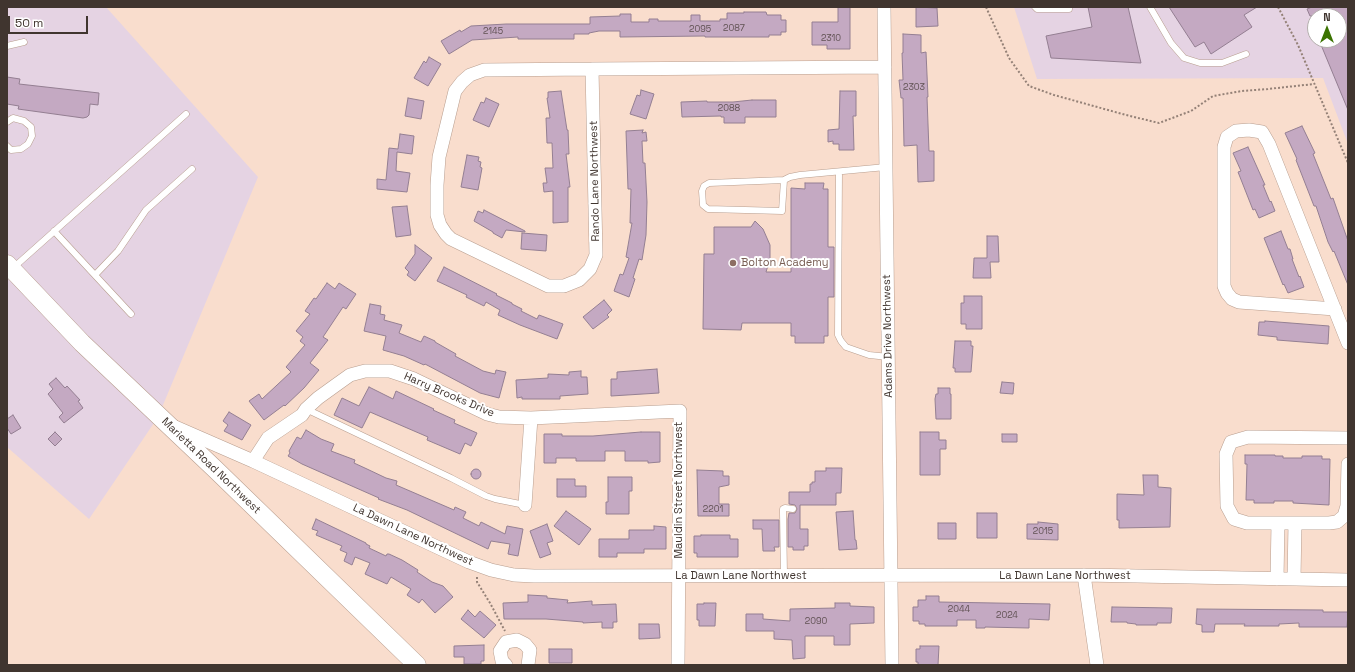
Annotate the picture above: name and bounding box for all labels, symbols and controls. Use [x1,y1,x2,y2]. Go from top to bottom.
scale bar [10,8,90,34]
north arrow [1307,8,1347,48]
text: N [1323,10,1331,24]
text: 50 m [15,15,43,31]
house number: 2087 [723,24,745,34]
house number: 2095 [689,25,711,35]
house number: 2145 [483,27,503,37]
house number: 2310 [821,34,841,44]
house number: 2303 [903,83,925,93]
house number: 2088 [718,104,740,114]
street label: Rando Lane Northwest [587,120,603,242]
place label: Bolton Academy [741,256,828,270]
marker: Bolton Academy [728,258,738,268]
street label: Adams Drive Northwest [880,274,896,398]
street label: Harry Brooks Drive [402,370,496,420]
street label: Marietta Road Northwest [159,415,263,517]
street label: Mauldin Street Northwest [672,422,686,558]
street label: La Dawn Lane Northwest [351,501,475,569]
house number: 2201 [703,505,723,515]
house number: 2015 [1033,527,1053,537]
street label: La Dawn Lane Northwest [675,569,807,583]
street label: La Dawn Lane Northwest [999,569,1131,583]
house number: 2044 [948,605,970,615]
house number: 2024 [996,611,1018,621]
house number: 2090 [805,617,827,627]

